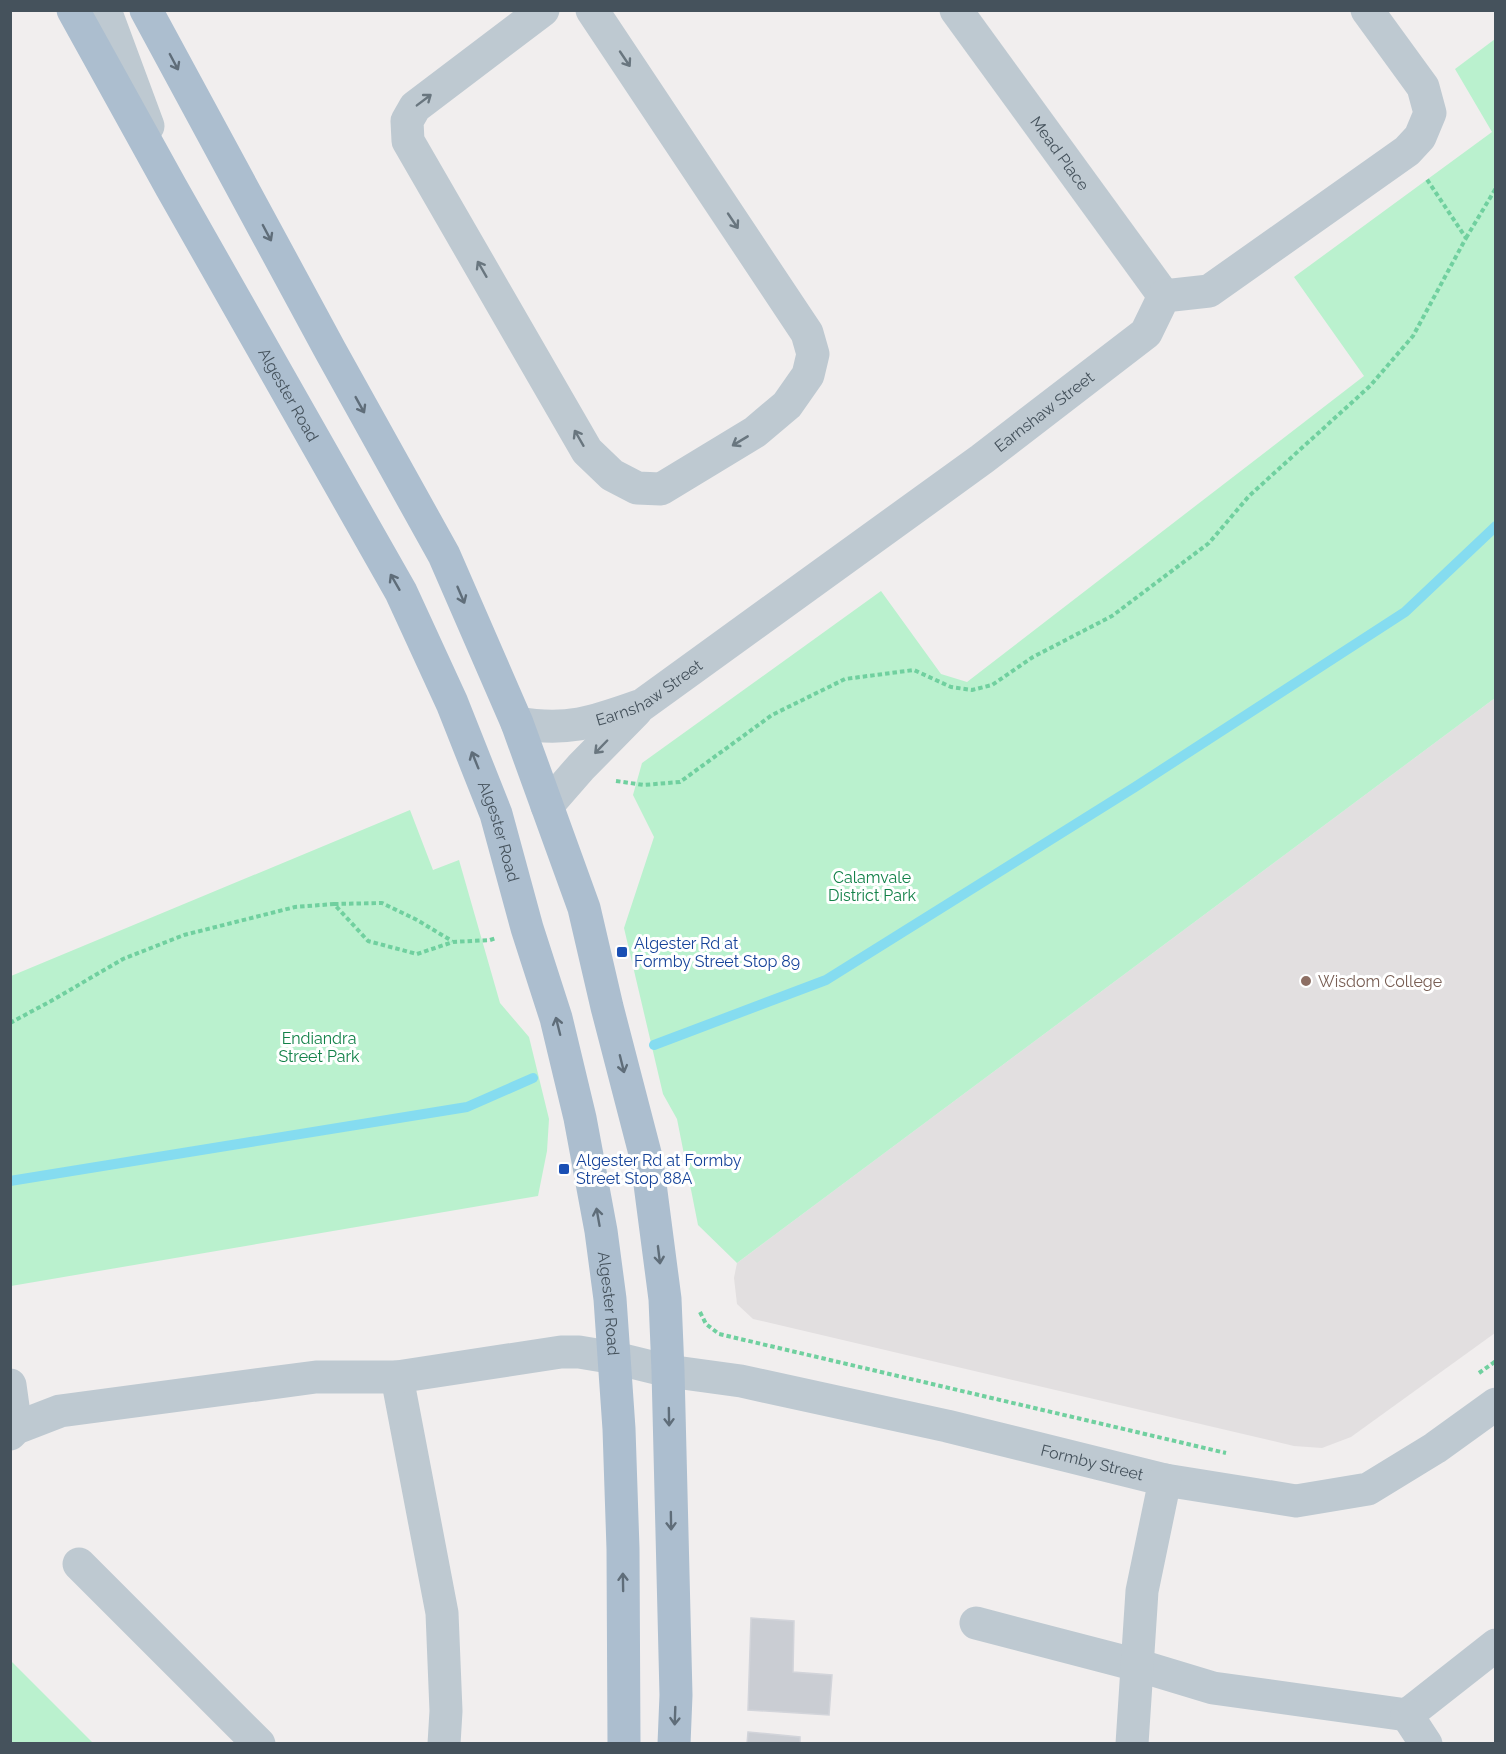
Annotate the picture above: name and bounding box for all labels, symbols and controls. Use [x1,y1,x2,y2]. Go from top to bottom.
one-way arrow [619,50,631,67]
one-way arrow [168,53,180,70]
one-way arrow [416,94,432,107]
street label: Mead Place [1027,112,1093,194]
one-way arrow [727,213,739,229]
one-way arrow [262,224,273,242]
one-way arrow [475,261,487,278]
street label: Algester Road [255,344,323,445]
street label: Earnshaw Street [991,367,1098,455]
one-way arrow [355,396,367,413]
one-way arrow [573,429,585,446]
one-way arrow [732,435,749,447]
one-way arrow [389,574,401,591]
one-way arrow [456,586,468,604]
street label: Earnshaw Street [593,655,706,729]
one-way arrow [593,740,608,755]
one-way arrow [469,751,480,770]
street label: Algester Road [474,778,523,884]
park label: Calamvale District Park [828,868,917,905]
place label: Algester Rd at Formby Street Stop 89 [634,934,800,971]
marker: Algester Rd at Formby Street Stop 89 [615,945,629,959]
place label: Wisdom College [1318,972,1442,991]
marker: Wisdom College [1299,974,1313,988]
one-way arrow [551,1017,563,1036]
park label: Endiandra Street Park [278,1029,360,1066]
one-way arrow [616,1054,628,1073]
place label: Algester Rd at Formby Street Stop 88A [576,1151,742,1188]
marker: Algester Rd at Formby Street Stop 88A [557,1162,571,1176]
one-way arrow [592,1208,603,1227]
one-way arrow [653,1244,664,1264]
street label: Algester Road [594,1250,623,1356]
one-way arrow [663,1406,675,1426]
street label: Formby Street [1039,1440,1146,1484]
one-way arrow [666,1511,677,1531]
one-way arrow [618,1572,629,1592]
one-way arrow [670,1706,681,1726]

